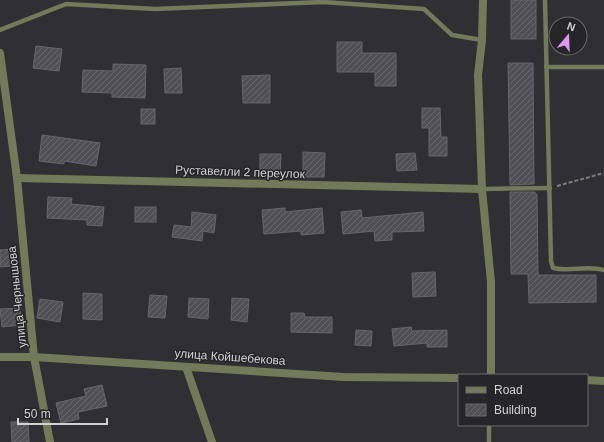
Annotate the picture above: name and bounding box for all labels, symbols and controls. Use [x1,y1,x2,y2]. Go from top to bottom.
north arrow [548,16,588,56]
text: N [566,20,577,34]
street label: Руставелли 2 переулок [175,163,306,181]
street label: улица Чернышова [5,245,29,349]
street label: улица Койшебекова [174,346,286,368]
legend [458,374,588,426]
text: Road [494,383,523,397]
scale bar [18,400,107,426]
text: Building [494,403,537,417]
text: 50 m [24,407,51,421]

